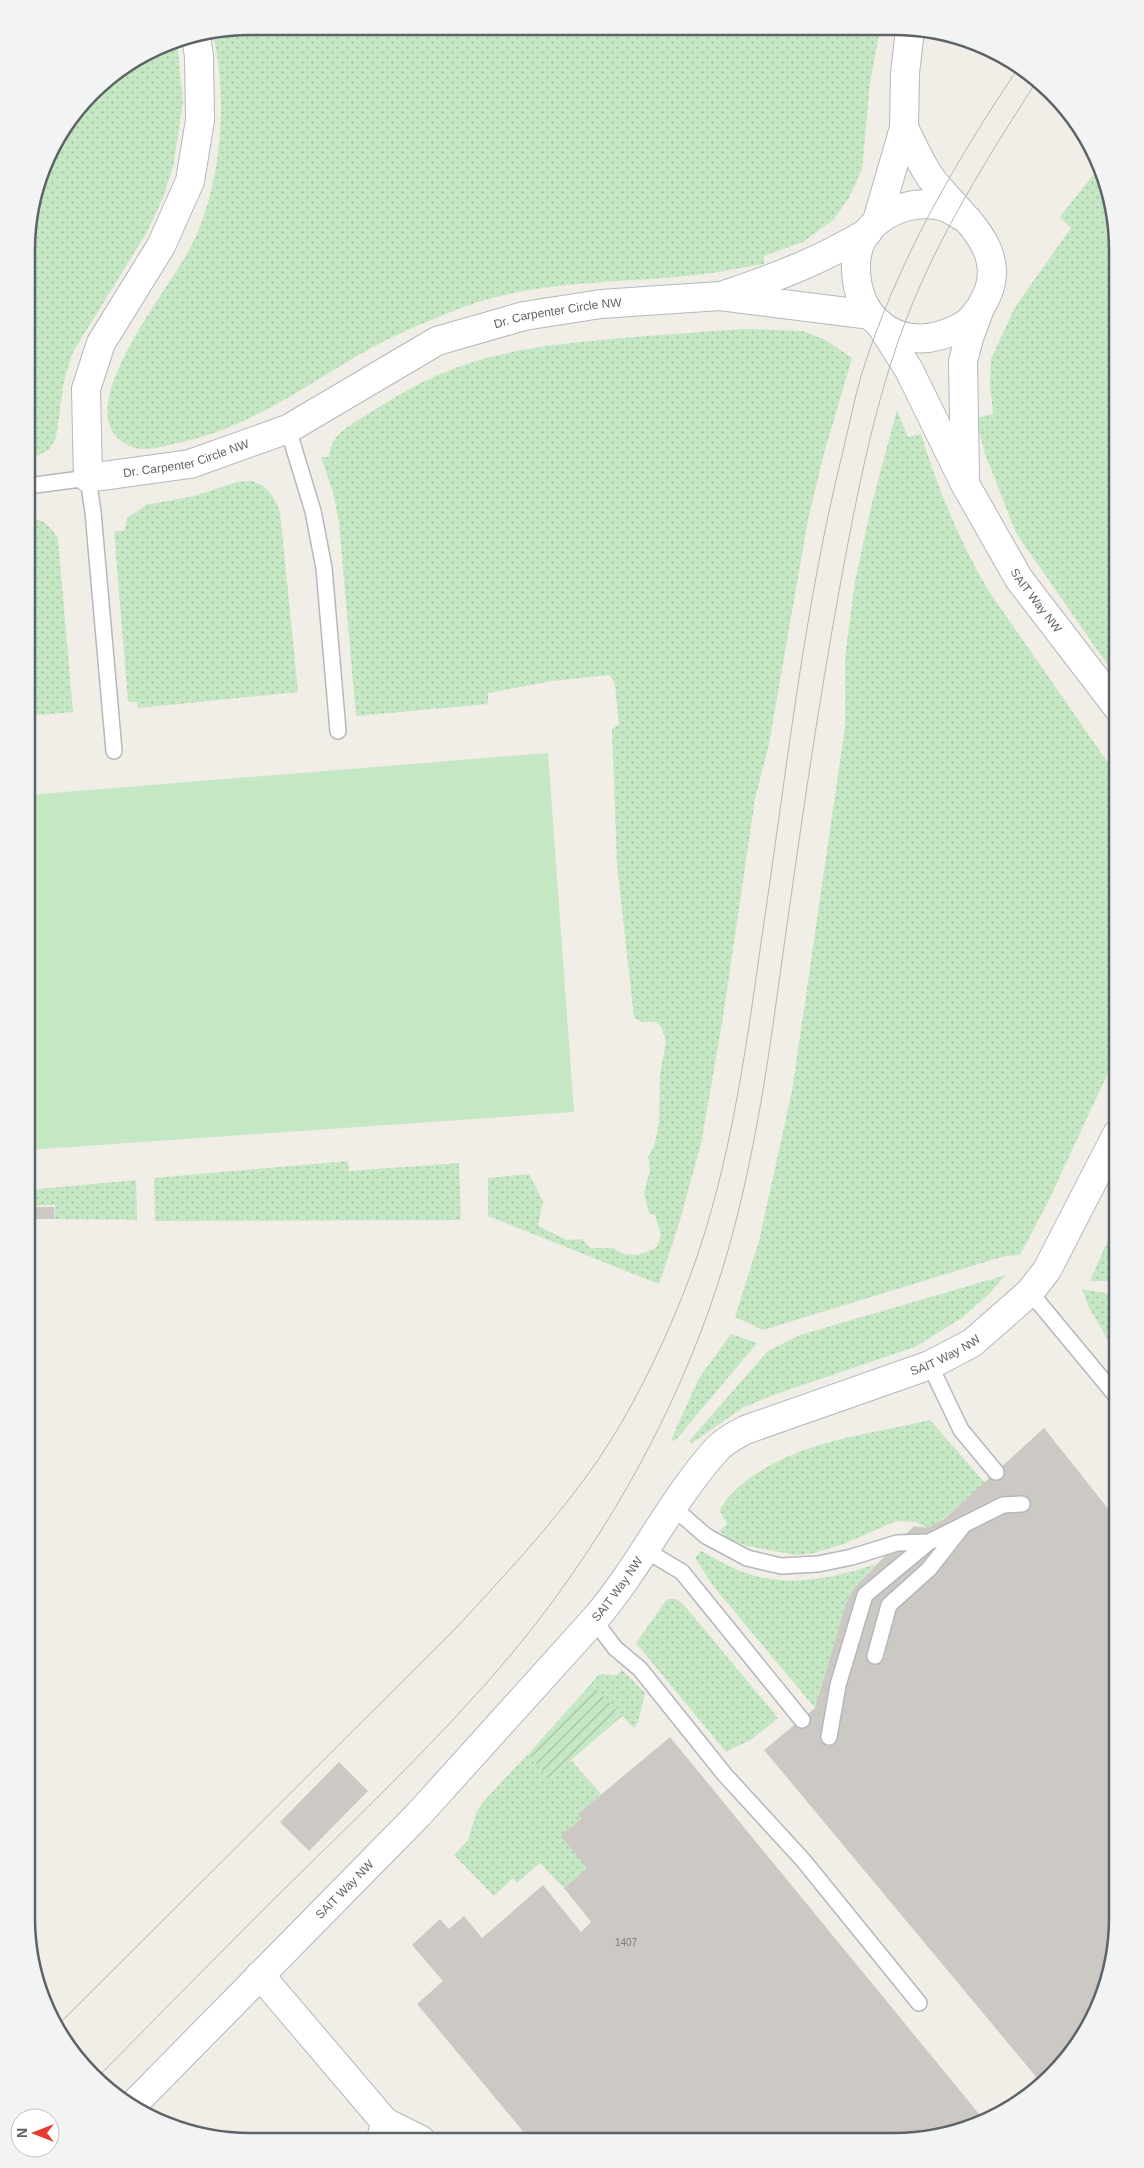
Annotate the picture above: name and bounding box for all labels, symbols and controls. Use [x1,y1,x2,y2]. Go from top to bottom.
street label: Dr. Carpenter Circle NW [492,296,623,331]
street label: Dr. Carpenter Circle NW [122,436,251,480]
street label: SAIT Way NW [1007,566,1065,636]
street label: SAIT Way NW [908,1332,984,1378]
street label: SAIT Way NW [589,1554,646,1624]
street label: SAIT Way NW [313,1857,377,1922]
house number: 1407 [615,1937,638,1948]
north arrow [10,2108,60,2158]
text: N [14,2128,30,2138]

